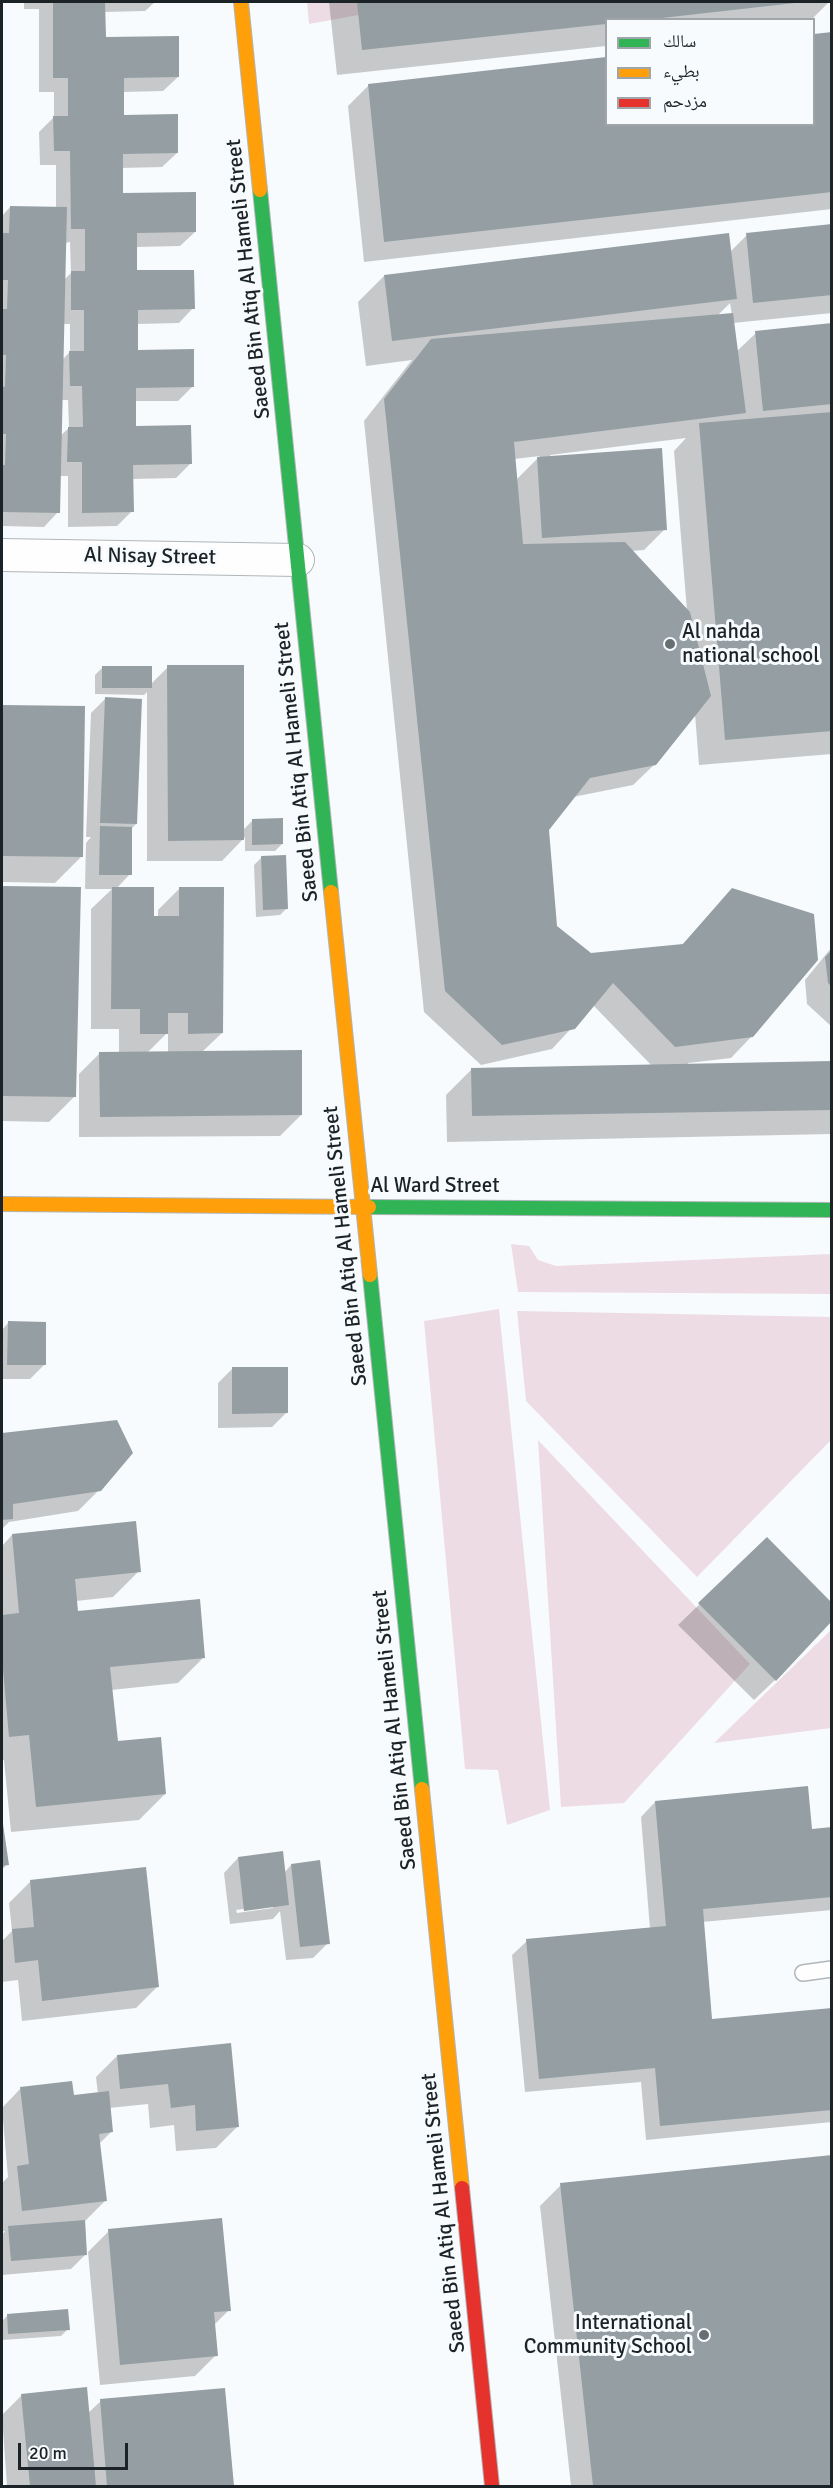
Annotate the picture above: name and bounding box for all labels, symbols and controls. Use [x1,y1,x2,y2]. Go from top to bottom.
legend [605,18,815,126]
text: سالك [663,30,696,52]
text: بطيء [663,60,700,82]
text: مزدحم [663,90,707,112]
street label: Saeed Bin Atiq Al Hameli Street [222,138,276,420]
street label: Al Nisay Street [84,543,216,571]
place label: Al nahda national school [682,619,819,669]
street label: Saeed Bin Atiq Al Hameli Street [270,621,324,903]
marker: Al nahda national school [663,637,677,651]
street label: Saeed Bin Atiq Al Hameli Street [319,1105,373,1387]
street label: Al Ward Street [370,1173,500,1199]
street label: Saeed Bin Atiq Al Hameli Street [368,1589,422,1871]
street label: Saeed Bin Atiq Al Hameli Street [417,2072,471,2354]
place label: International Community School [524,2310,692,2360]
marker: International Community School [697,2328,711,2342]
scale bar [21,2431,130,2469]
text: 20 m [29,2442,67,2464]

